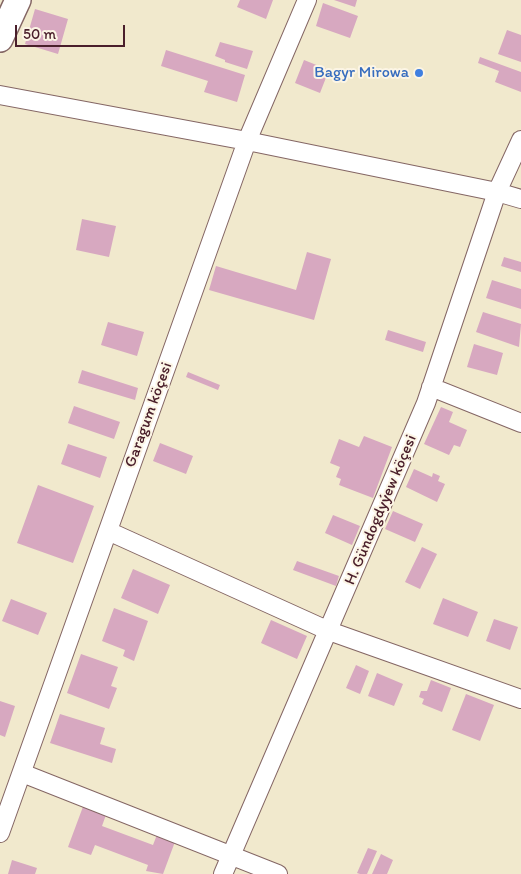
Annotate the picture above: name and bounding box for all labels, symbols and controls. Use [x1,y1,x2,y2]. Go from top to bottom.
scale bar [18,15,128,47]
text: 50 m [23,25,56,43]
place label: Bagyr Mirowa [314,63,409,83]
marker: Bagyr Mirowa [413,67,425,79]
street label: Garagum köçesi [121,360,177,470]
street label: H. Gündogdyýew köçesi [341,432,421,588]

